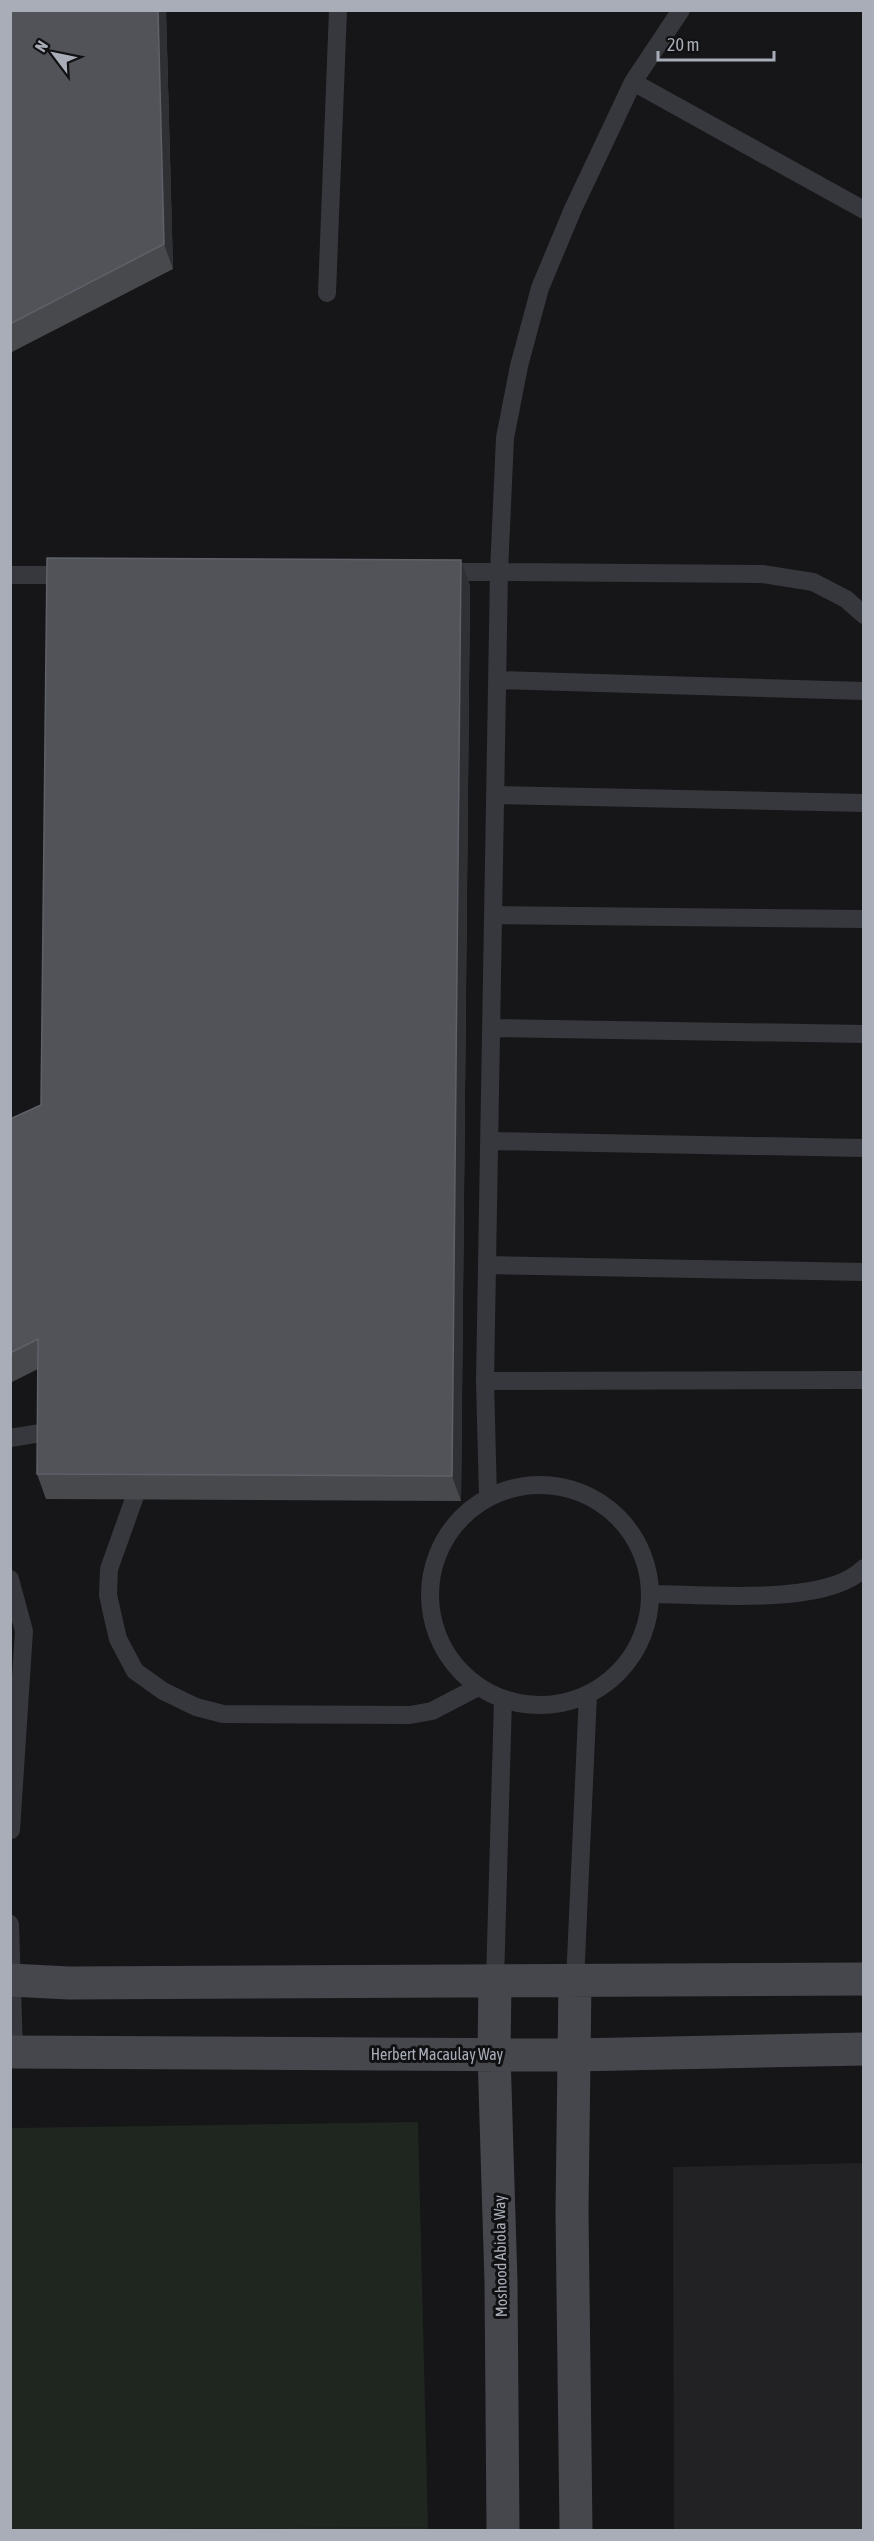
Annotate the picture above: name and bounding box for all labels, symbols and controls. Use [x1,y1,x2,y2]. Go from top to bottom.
north arrow [24,24,84,84]
scale bar [658,24,774,62]
text: 20 m [667,34,699,55]
text: N [31,37,51,55]
street label: Herbert Macaulay Way [371,2045,504,2064]
street label: Moshood Abiola Way [490,2194,511,2317]

